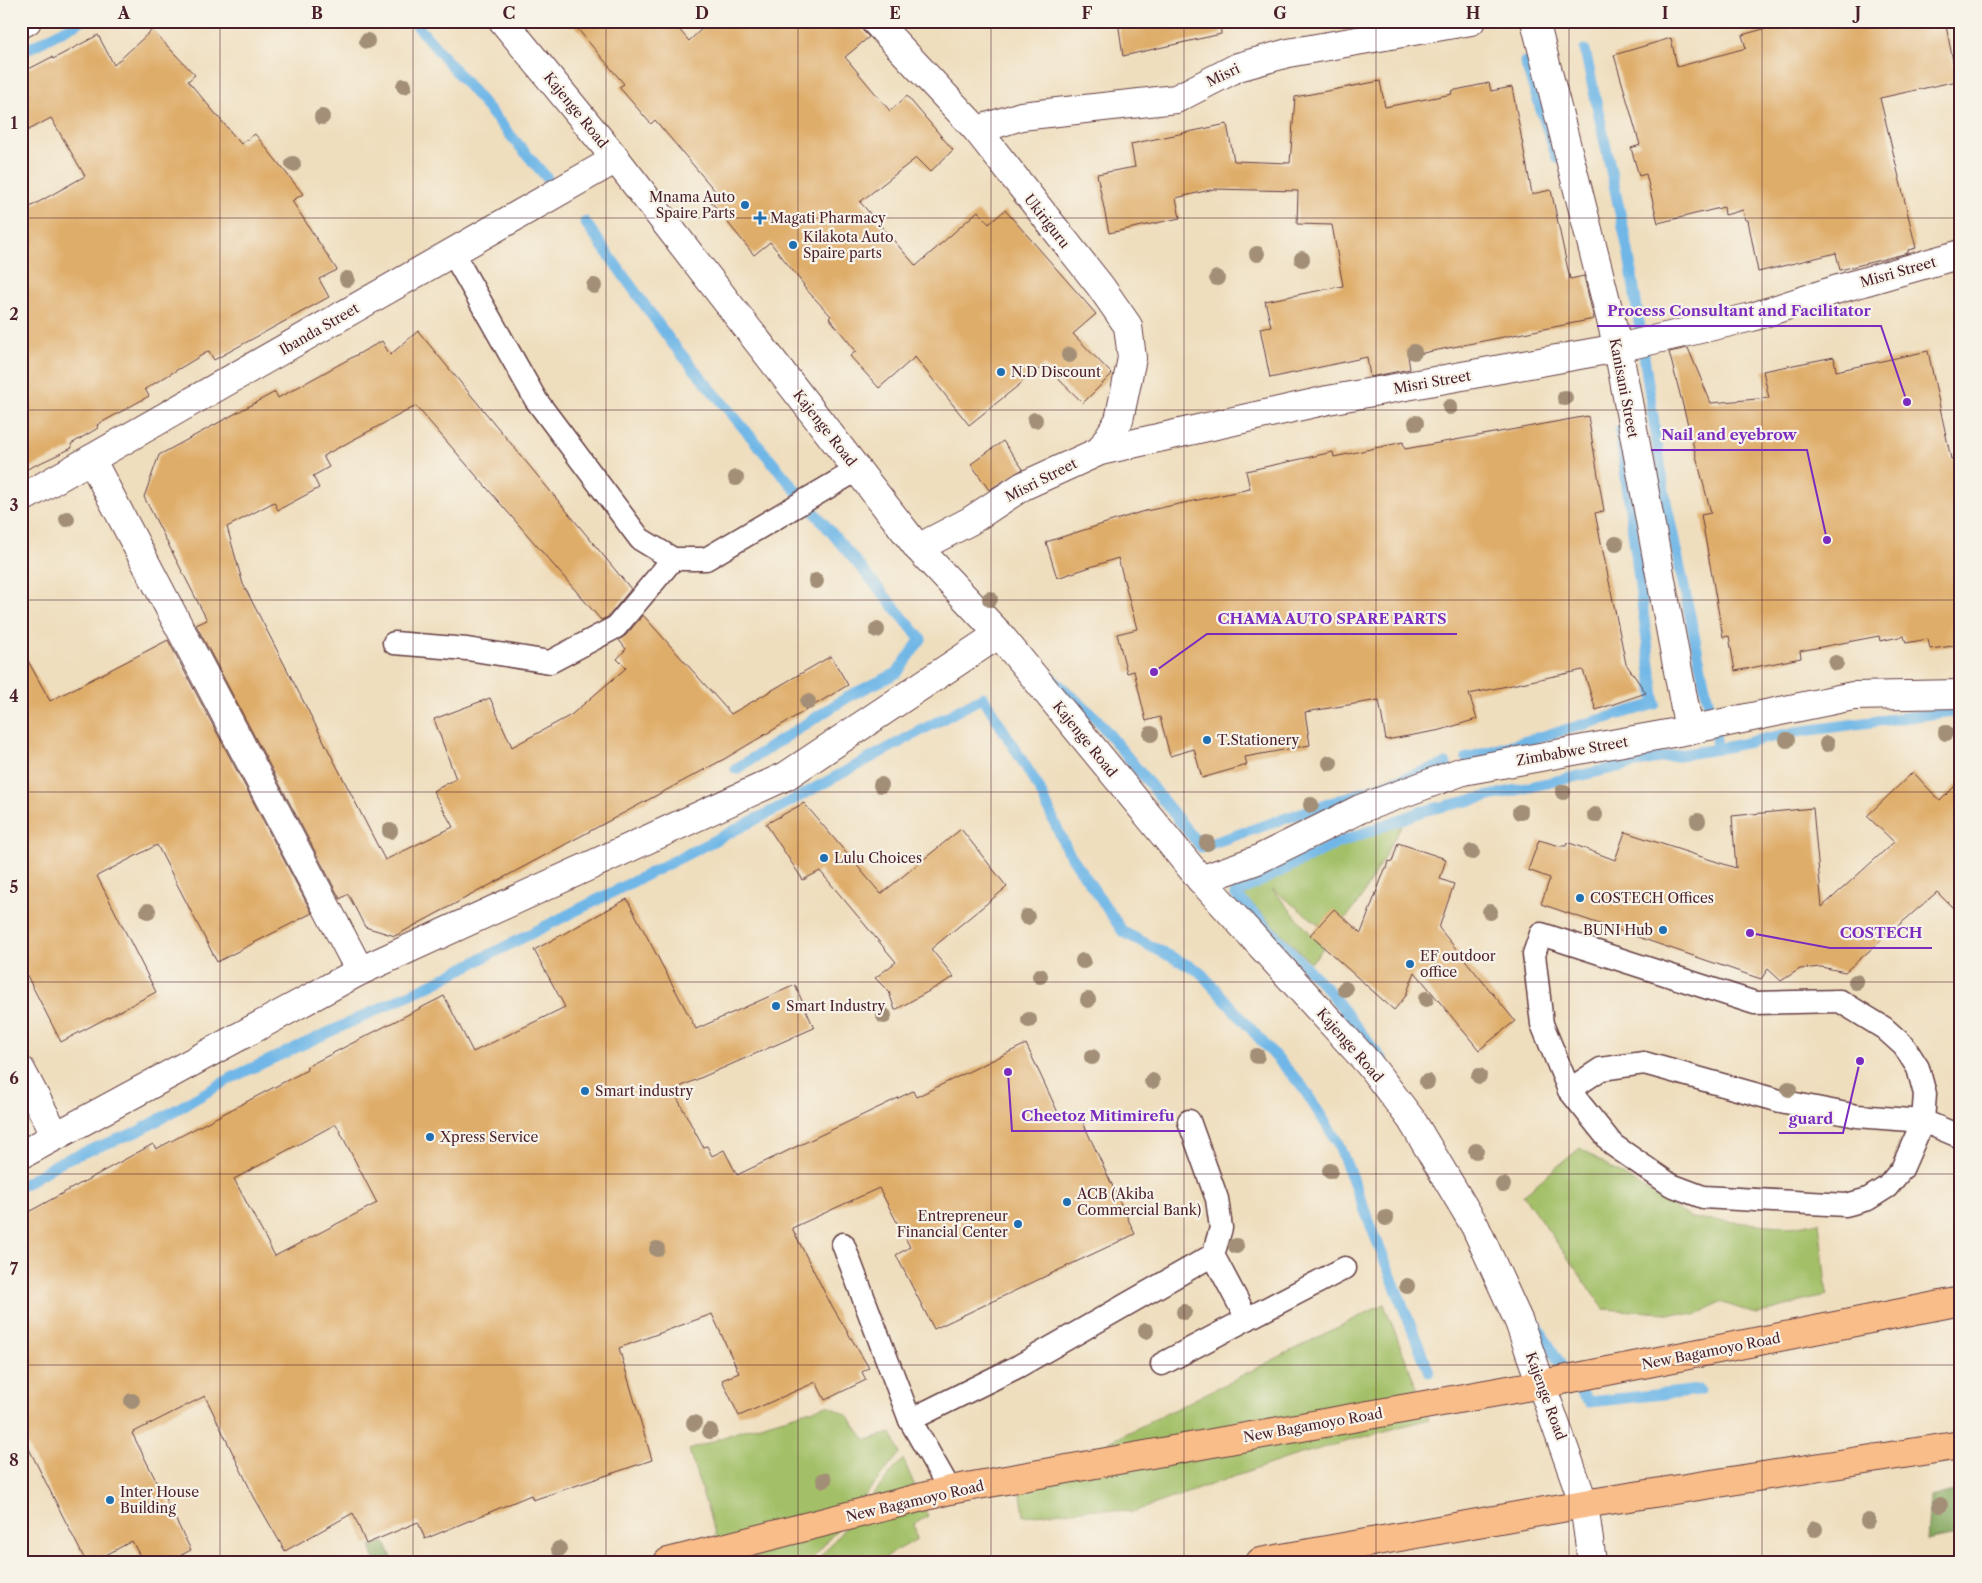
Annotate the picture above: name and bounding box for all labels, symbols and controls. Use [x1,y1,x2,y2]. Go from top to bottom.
text: A [117,3,131,23]
text: B [311,3,323,23]
text: C [503,3,515,23]
text: D [695,3,709,23]
text: E [889,3,901,23]
text: F [1082,3,1093,23]
text: G [1273,3,1287,23]
text: H [1466,3,1480,23]
text: I [1662,3,1669,23]
text: J [1852,3,1861,23]
street label: Misri [1203,59,1243,91]
street label: Kajenge Road [540,68,612,152]
text: 1 [10,113,18,133]
place label: Mnama Auto Spaire Parts [649,188,735,222]
street label: Ukiriguru [1020,190,1074,252]
marker: Mnama Auto Spaire Parts [739,199,751,211]
place label: Magati Pharmacy [770,209,886,227]
marker: Magati Pharmacy [754,212,766,224]
place label: Kilakota Auto Spaire parts [803,228,894,262]
marker: Kilakota Auto Spaire parts [787,239,799,251]
street label: Misri Street [1858,253,1938,291]
callout: Process Consultant and Facilitator [1597,296,1881,326]
street label: Ibanda Street [276,299,362,359]
text: Process Consultant and Facilitator [1607,301,1871,320]
text: 2 [9,304,19,324]
street label: Kanisani Street [1606,337,1642,439]
place label: N.D Discount [1011,363,1101,381]
marker: N.D Discount [995,366,1007,378]
street label: Misri Street [1392,366,1472,398]
street label: Kajenge Road [789,386,861,470]
callout: Nail and eyebrow [1651,420,1807,450]
text: Nail and eyebrow [1661,425,1797,444]
street label: Misri Street [1002,454,1080,506]
text: 3 [9,495,19,515]
callout: CHAMA AUTO SPARE PARTS [1207,604,1457,634]
text: CHAMA AUTO SPARE PARTS [1217,609,1447,628]
text: 4 [9,686,19,706]
street label: Kajenge Road [1049,697,1121,781]
place label: T.Stationery [1217,731,1299,749]
street label: Zimbabwe Street [1515,732,1629,770]
marker: T.Stationery [1201,734,1213,746]
place label: Lulu Choices [834,849,922,867]
marker: Lulu Choices [818,852,830,864]
text: 5 [10,877,19,897]
place label: COSTECH Offices [1590,889,1714,907]
marker: COSTECH Offices [1574,892,1586,904]
callout: COSTECH [1830,918,1932,948]
place label: BUNI Hub [1583,921,1653,939]
text: COSTECH [1840,923,1923,942]
marker: BUNI Hub [1657,924,1669,936]
place label: EF outdoor office [1420,947,1496,981]
marker: EF outdoor office [1404,958,1416,970]
place label: Smart Industry [786,997,885,1015]
marker: Smart Industry [770,1000,782,1012]
street label: Kajenge Road [1313,1004,1387,1086]
text: 6 [9,1068,19,1088]
place label: Smart industry [595,1082,693,1100]
marker: Smart industry [579,1085,591,1097]
callout: Cheetoz Mitimirefu [1012,1101,1185,1131]
callout: guard [1779,1103,1843,1133]
text: Cheetoz Mitimirefu [1021,1106,1175,1125]
text: guard [1788,1109,1833,1128]
place label: Xpress Service [439,1128,538,1146]
marker: Xpress Service [424,1131,436,1143]
place label: ACB (Akiba Commercial Bank) [1076,1185,1201,1219]
marker: ACB (Akiba Commercial Bank) [1061,1196,1073,1208]
place label: Entrepreneur Financial Center [897,1207,1008,1241]
marker: Entrepreneur Financial Center [1012,1218,1024,1230]
text: 7 [10,1259,19,1279]
street label: New Bagamoyo Road [1640,1329,1782,1373]
street label: Kajenge Road [1522,1350,1570,1443]
street label: New Bagamoyo Road [1242,1404,1385,1446]
text: 8 [9,1450,19,1470]
street label: New Bagamoyo Road [844,1476,986,1526]
place label: Inter House Building [120,1483,199,1517]
marker: Inter House Building [104,1494,116,1506]

